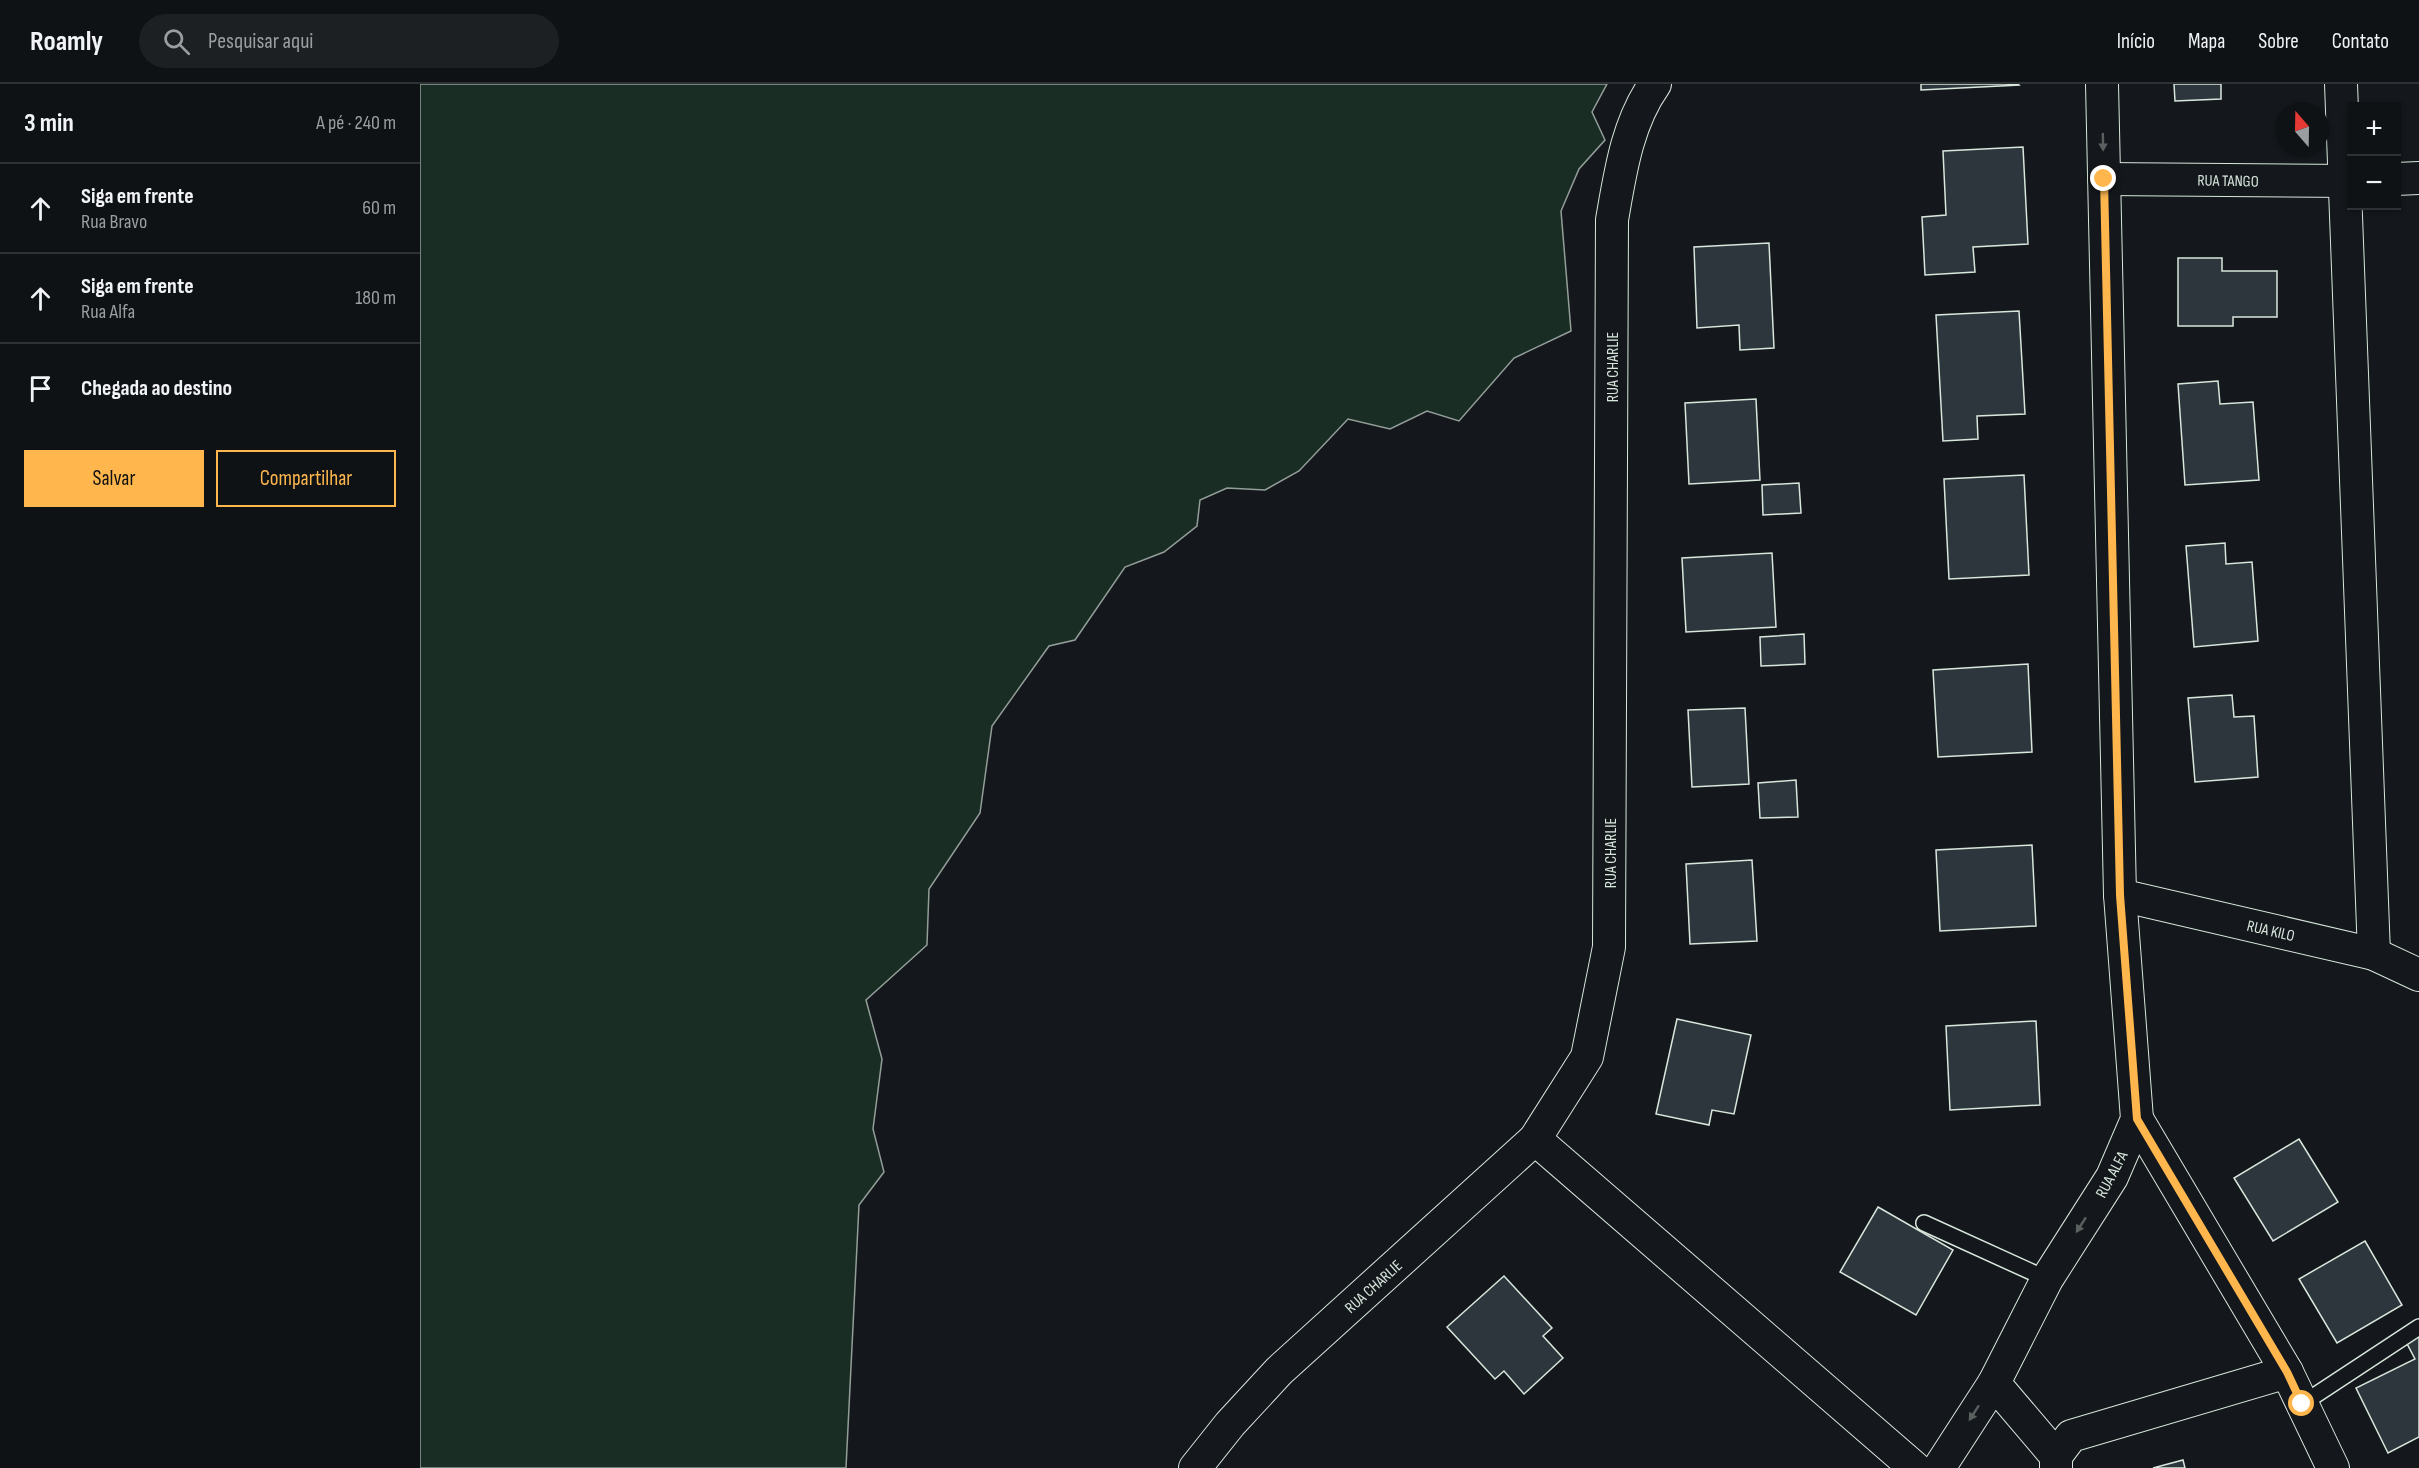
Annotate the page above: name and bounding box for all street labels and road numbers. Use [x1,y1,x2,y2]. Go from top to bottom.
street label: RUA TANGO [2197,171,2259,192]
street label: RUA CHARLIE [1604,332,1623,402]
street label: RUA CHARLIE [1602,818,1621,888]
street label: RUA KILO [2245,917,2297,946]
street label: RUA ALFA [2092,1148,2133,1201]
street label: RUA CHARLIE [1341,1257,1407,1318]

